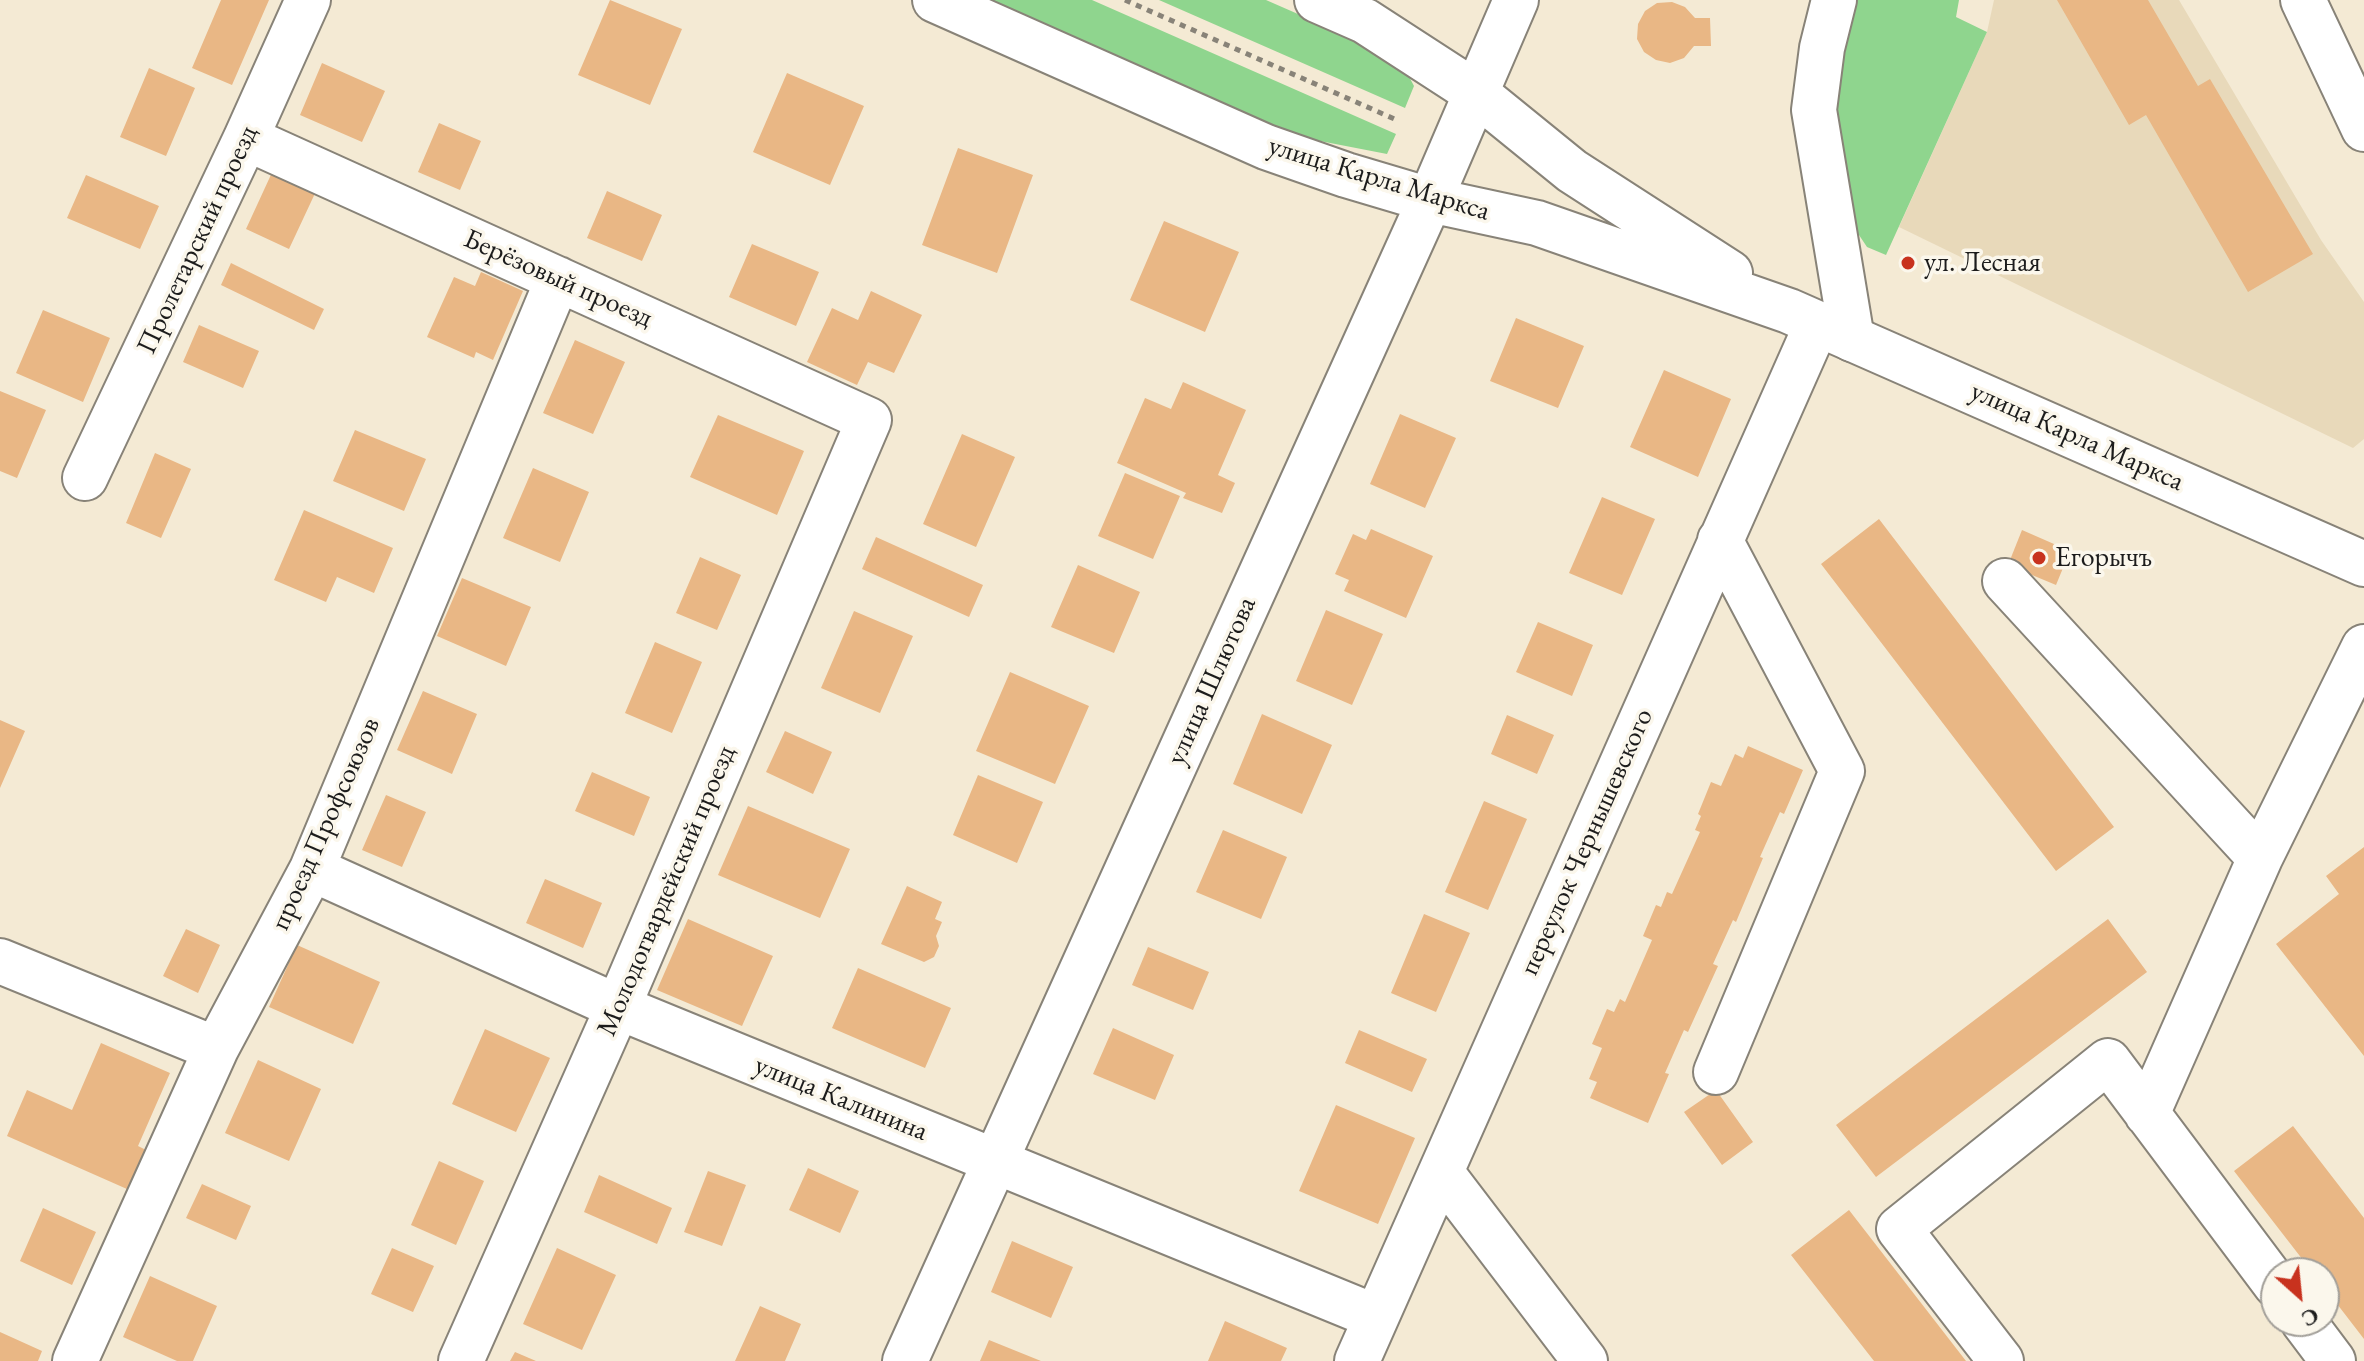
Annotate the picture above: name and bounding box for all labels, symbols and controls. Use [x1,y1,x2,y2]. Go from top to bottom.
street label: Пролетарский проезд [130,120,266,360]
street label: улица Карла Маркса [1264,129,1494,229]
street label: Берёзовый проезд [458,222,658,336]
place label: ул. Лесная [1924,246,2041,280]
marker: ул. Лесная [1899,254,1917,272]
street label: улица Карла Маркса [1965,375,2189,499]
place label: Егорычъ [2055,541,2152,575]
marker: Егорычъ [2030,549,2048,567]
street label: улица Шлютова [1160,592,1264,770]
street label: переулок Чернышевского [1513,704,1661,980]
street label: проезд Профсоюзов [264,713,388,935]
street label: Молодогвардейский проезд [591,741,743,1041]
street label: улица Калинина [749,1049,933,1149]
north arrow [2260,1257,2340,1337]
text: С [2297,1301,2324,1334]

